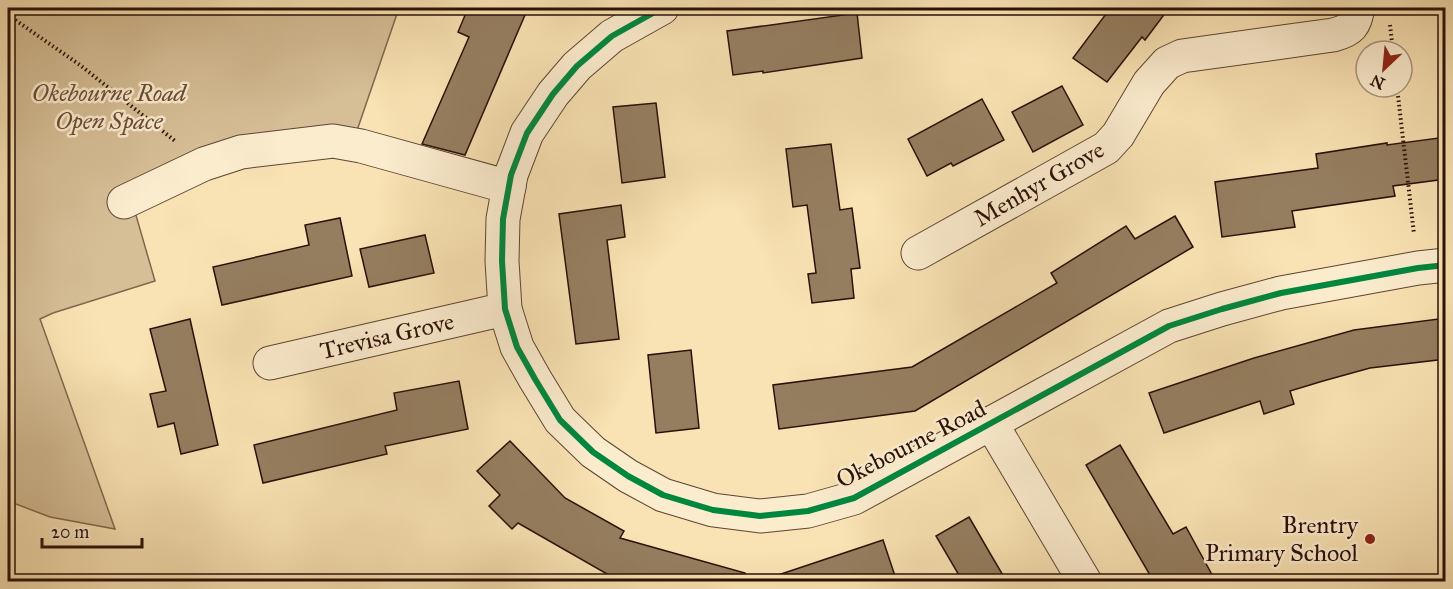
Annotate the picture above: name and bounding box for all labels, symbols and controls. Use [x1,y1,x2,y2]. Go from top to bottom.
north arrow [1354,39,1414,99]
text: N [1367,70,1388,94]
park label: Okebourne Road Open Space [32,78,188,136]
street label: Menhyr Grove [968,135,1110,233]
street label: Trevisa Grove [317,306,457,366]
street label: Okebourne Road [831,393,991,495]
place label: Brentry Primary School [1205,510,1359,568]
scale bar [42,511,142,549]
text: 20 m [51,521,89,543]
marker: Brentry Primary School [1363,532,1377,546]

